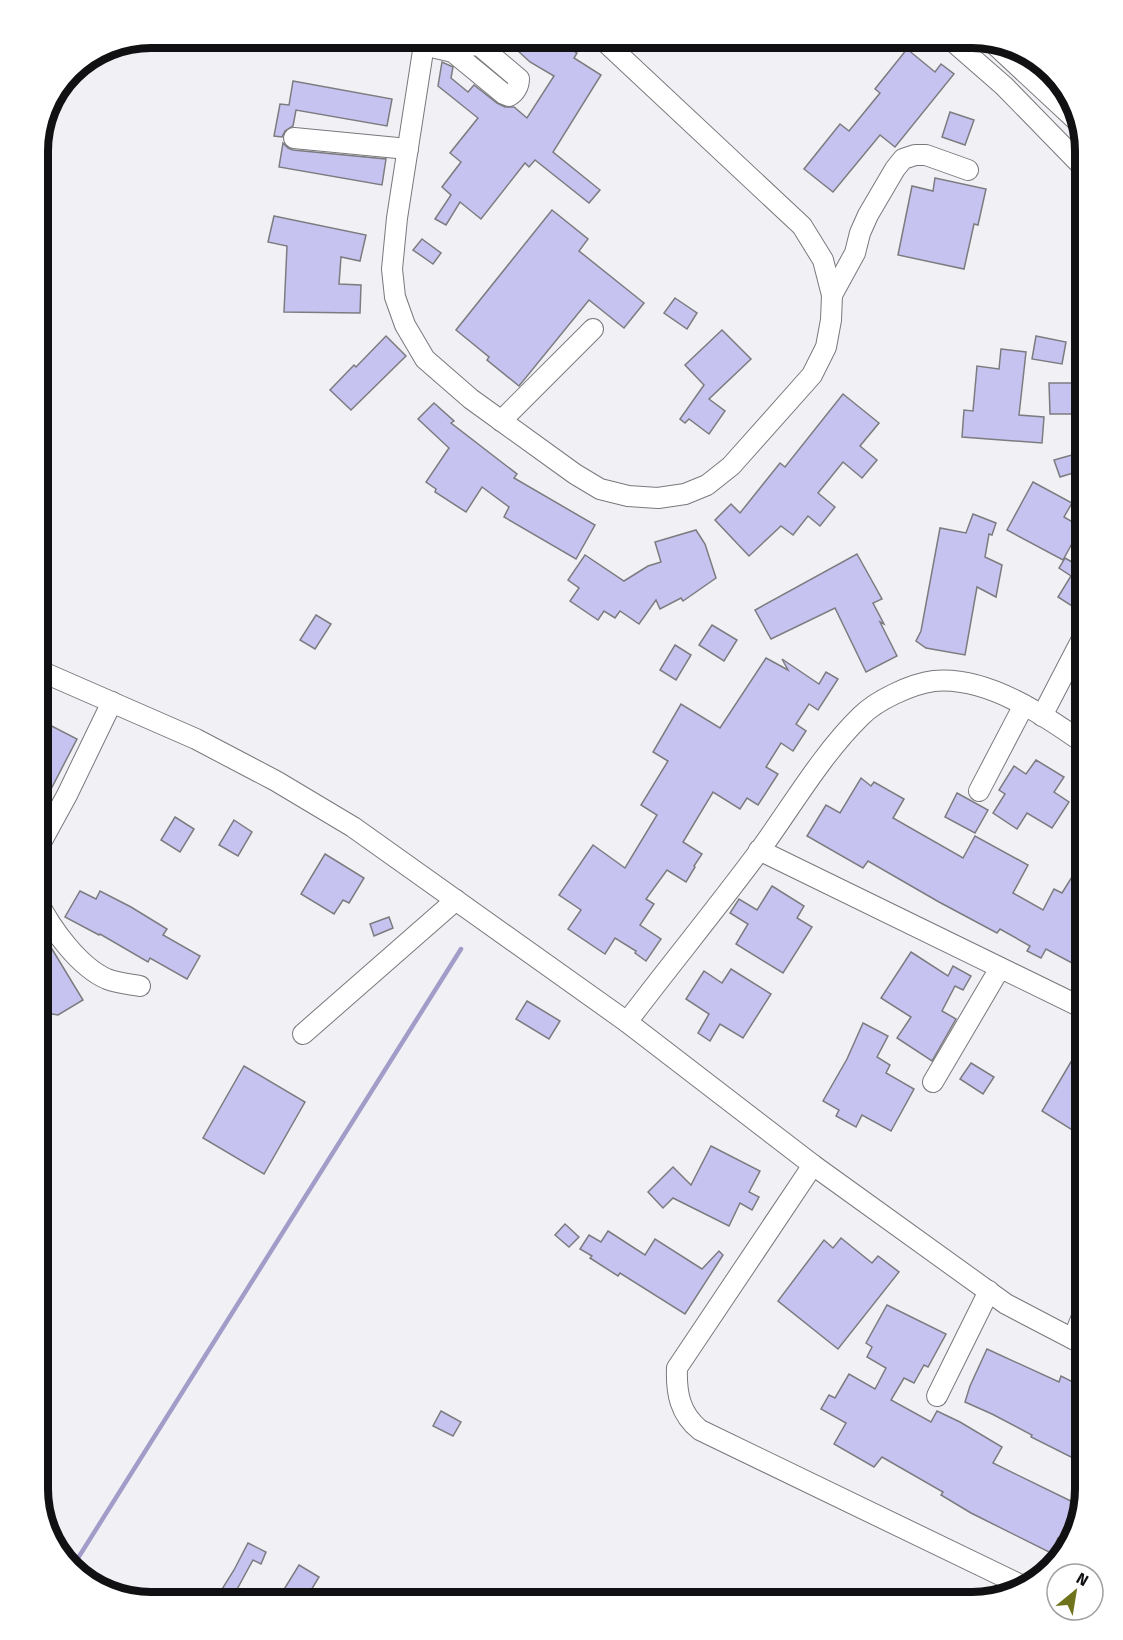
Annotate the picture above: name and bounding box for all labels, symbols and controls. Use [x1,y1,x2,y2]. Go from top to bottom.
north arrow [1045,1562,1105,1622]
text: N [1073,1569,1092,1590]

